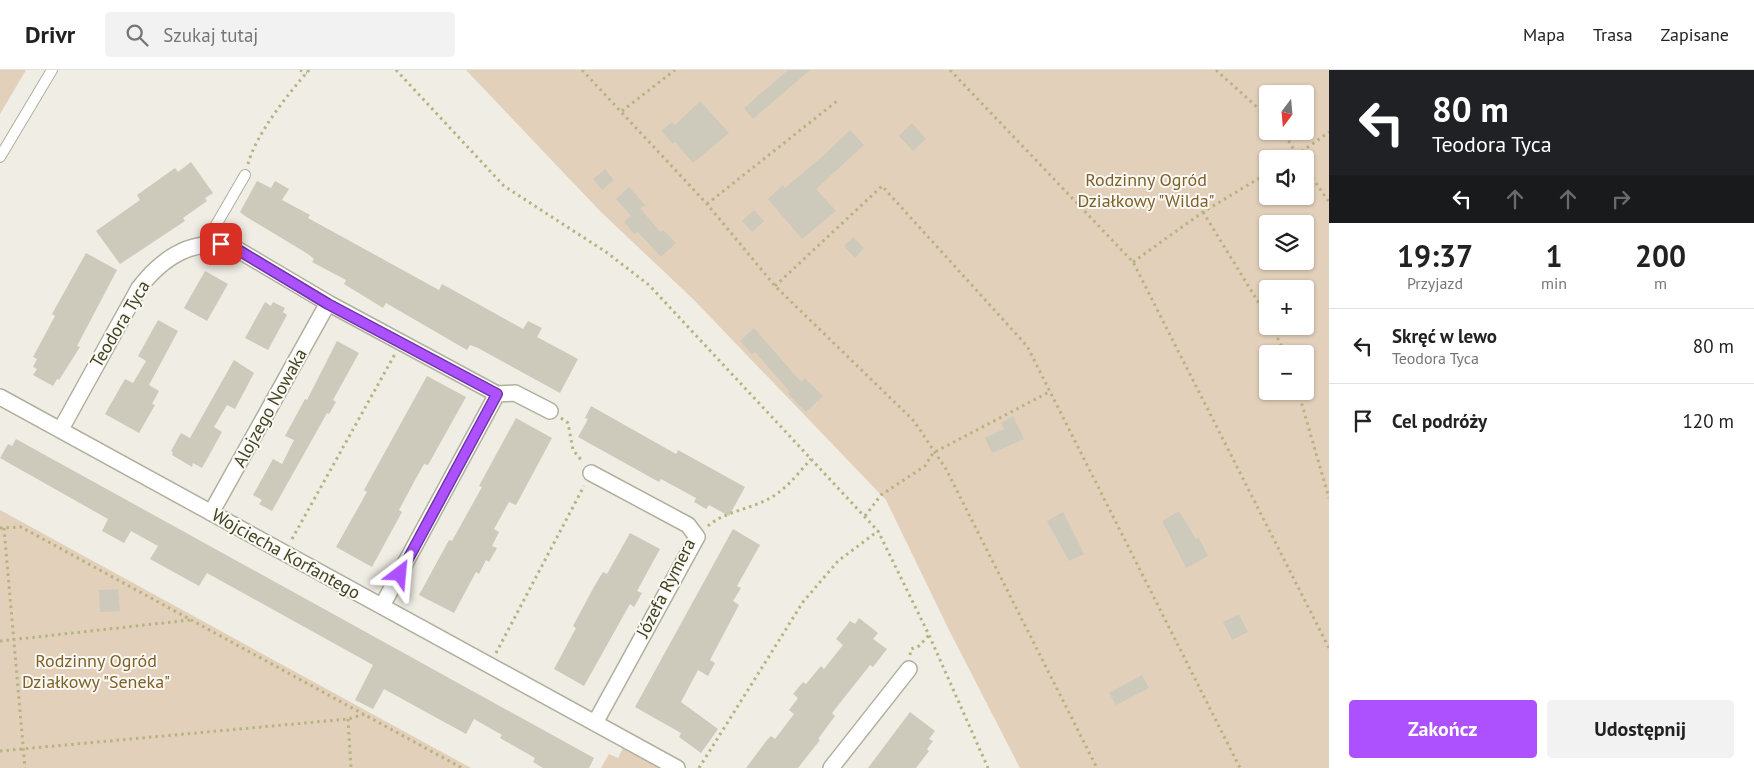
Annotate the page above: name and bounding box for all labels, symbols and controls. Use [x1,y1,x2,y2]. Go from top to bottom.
search box [105,12,455,57]
text: Drivr [25,19,75,50]
icon: search [123,21,151,49]
text: Szukaj tutaj [163,23,258,47]
text: Mapa [1523,23,1565,46]
text: Trasa [1593,23,1633,46]
text: Zapisane [1661,23,1729,46]
north arrow [1259,85,1314,140]
map controls [1259,85,1314,400]
text: 80 m [1432,86,1509,132]
icon: left [1349,90,1414,155]
text: Teodora Tyca [1432,130,1552,158]
button: sound [1259,150,1314,205]
park label: Rodzinny Ogród Działkowy "Wilda" [1077,168,1215,212]
icon: left [1448,185,1476,213]
icon: ahead [1501,185,1529,213]
icon: ahead [1554,185,1582,213]
icon: right [1607,185,1635,213]
button: layers [1259,215,1314,270]
pin [200,223,242,265]
icon: arrive [207,230,235,258]
text: 19:37 [1397,236,1473,275]
text: 1 [1546,236,1563,275]
text: 200 [1635,236,1686,275]
text: Przyjazd [1407,273,1463,293]
text: min [1541,273,1567,293]
text: m [1654,273,1667,293]
street label: Teodora Tyca [85,276,155,372]
button: + [1259,280,1314,335]
text: Skręć w lewo [1392,324,1497,348]
icon: left [1349,332,1377,360]
text: 80 m [1693,334,1734,358]
street label: Alojzego Nowaka [227,344,312,471]
button: − [1259,345,1314,400]
text: Teodora Tyca [1392,348,1479,368]
icon: arrive [1349,407,1377,435]
text: Cel podróży [1392,409,1487,433]
text: 120 m [1682,409,1734,433]
street label: Wojciecha Korfantego [208,503,365,604]
street label: Józefa Rymera [630,534,700,642]
position arrow [373,547,425,599]
park label: Rodzinny Ogród Działkowy "Seneka" [22,649,170,693]
button: Zakończ [1349,700,1537,758]
button: Udostępnij [1547,700,1734,758]

